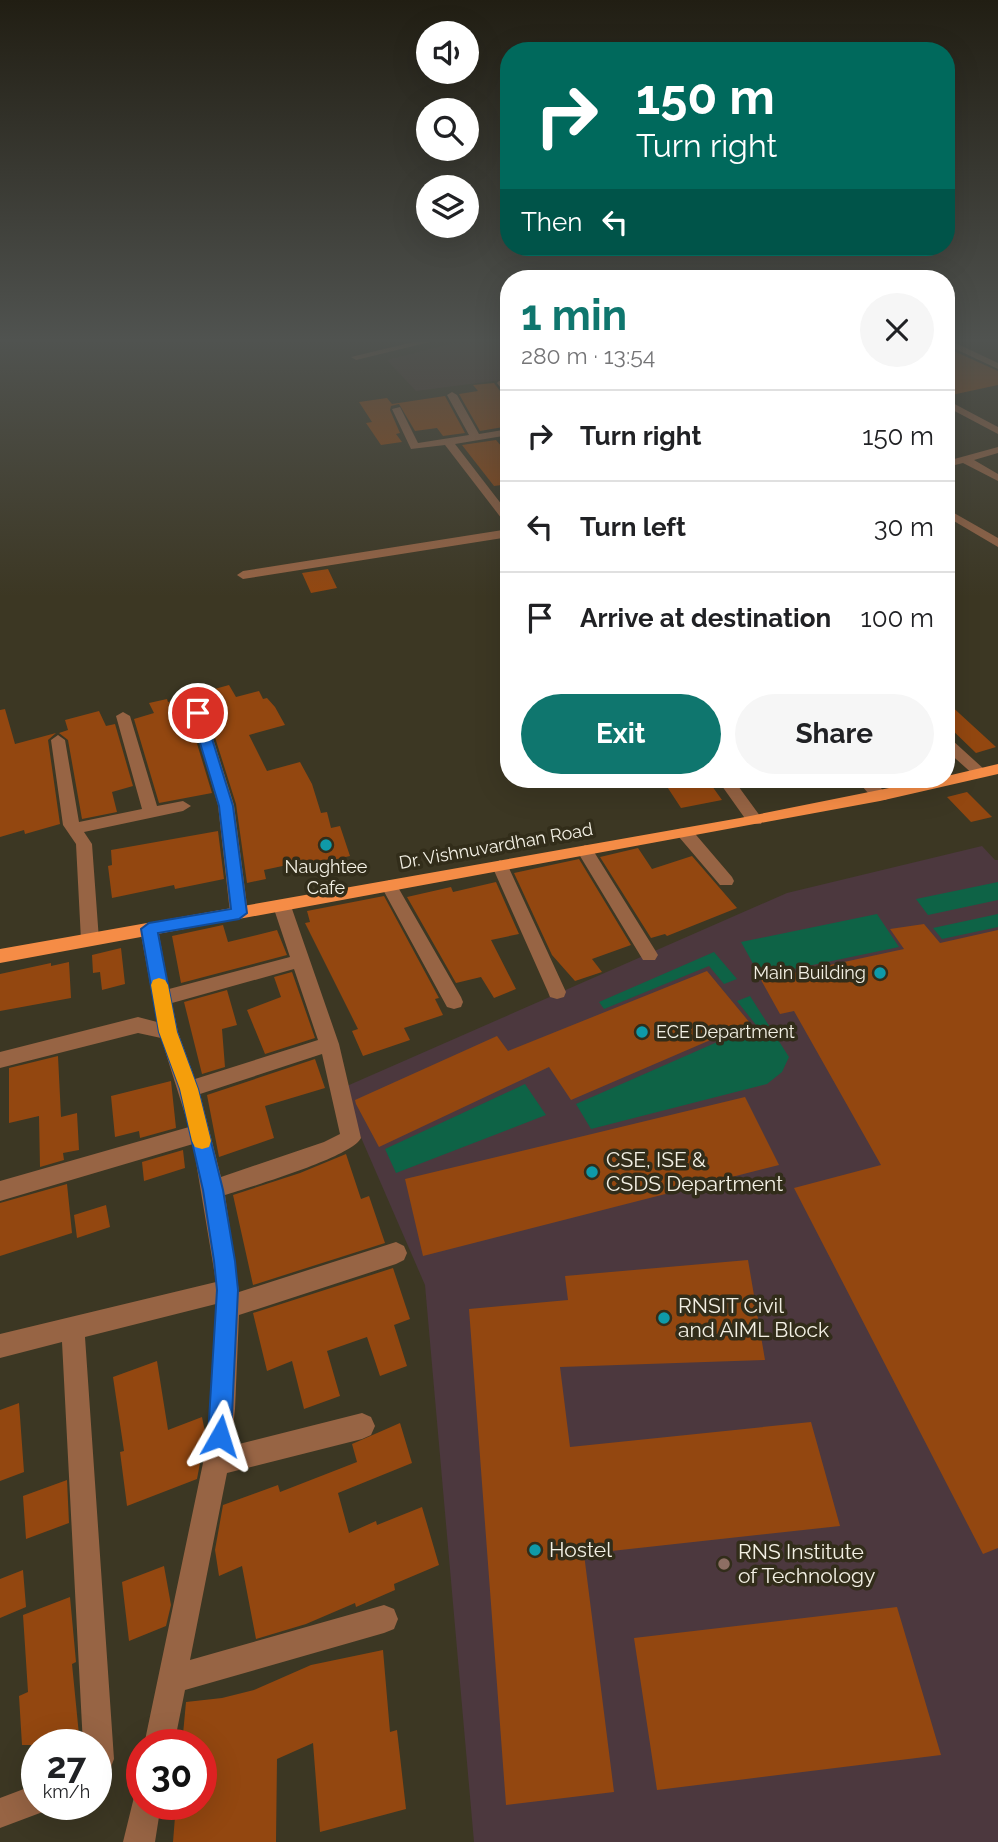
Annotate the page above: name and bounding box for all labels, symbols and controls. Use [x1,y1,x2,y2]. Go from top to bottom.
map controls [416,21,479,238]
button: sound [416,21,479,84]
text: 150 m [636,68,775,125]
icon: right [521,70,612,161]
button: search [416,98,479,161]
text: Turn right [636,127,777,164]
button: layers [416,175,479,238]
icon: left [596,203,634,241]
text: Then [521,207,582,237]
text: 1 min [521,291,627,340]
button: close [860,293,934,367]
text: 280 m · 13:54 [521,342,655,369]
icon: right [521,417,559,455]
text: Turn right [580,421,701,451]
text: 150 m [862,421,934,451]
icon: left [521,508,559,546]
text: Turn left [580,512,686,542]
text: 30 m [874,512,934,542]
icon: arrive [521,599,559,637]
text: Arrive at destination [580,603,831,633]
text: 100 m [861,603,934,633]
pin [168,683,228,743]
icon: arrive [179,694,217,732]
button: Exit [521,694,721,774]
button: Share [735,694,934,774]
street label: Dr. Vishnuvardhan Road [397,818,594,873]
marker: Naughtee Cafe [318,837,334,853]
place label: Naughtee Cafe [285,856,368,898]
place label: Main Building [753,962,866,983]
marker: Main Building [872,965,888,981]
place label: ECE Department [656,1021,795,1042]
marker: ECE Department [634,1024,650,1040]
place label: CSE, ISE & CSDS Department [606,1147,783,1196]
marker: CSE, ISE & CSDS Department [584,1164,600,1180]
place label: RNSIT Civil and AIML Block [678,1293,829,1342]
marker: RNSIT Civil and AIML Block [656,1310,672,1326]
position arrow [183,1399,257,1473]
place label: Hostel [549,1537,612,1562]
place label: RNS Institute of Technology [738,1539,875,1588]
marker: Hostel [527,1542,543,1558]
marker: RNS Institute of Technology [716,1556,732,1572]
speed limit sign: 30 [126,1729,217,1820]
text: 27 [47,1745,86,1786]
text: km/h [43,1781,90,1802]

